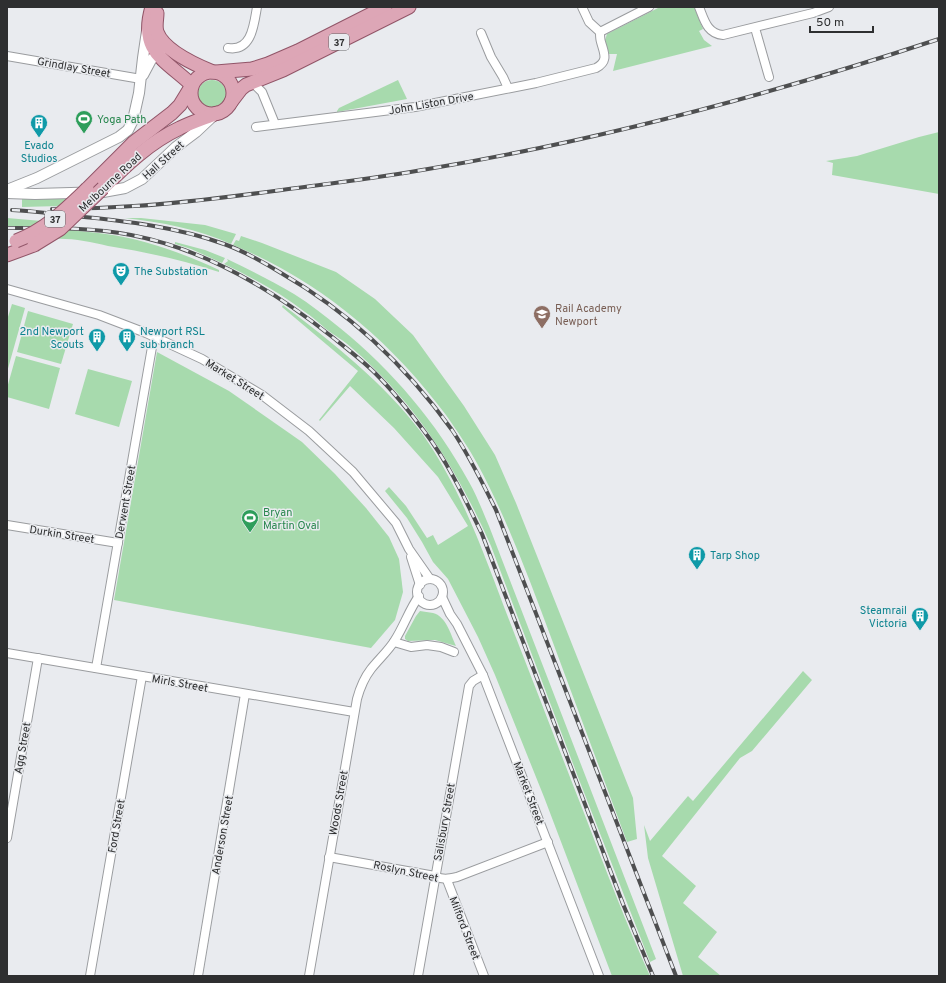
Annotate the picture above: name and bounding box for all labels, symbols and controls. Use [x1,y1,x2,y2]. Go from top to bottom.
scale bar [810,8,873,34]
text: 50 m [816,15,844,31]
road number: 37 [329,34,349,50]
street label: Grindlay Street [36,55,112,81]
street label: John Liston Drive [387,90,475,118]
sports icon: Yoga Path [74,109,94,134]
building icon: Evado Studios [29,113,49,138]
place label: Yoga Path [97,113,146,127]
street label: Hall Street [140,138,188,183]
place label: Evado Studios [21,139,57,166]
street label: Melbourne Road [76,150,145,215]
road number: 37 [45,211,65,227]
theatre icon: The Substation [111,261,131,286]
place label: The Substation [134,265,208,279]
place label: Rail Academy Newport [555,302,622,329]
school or university icon: Rail Academy Newport [532,304,552,329]
place label: 2nd Newport Scouts [20,325,84,352]
place label: Newport RSL sub branch [140,325,205,352]
building icon: 2nd Newport Scouts [87,327,107,352]
building icon: Newport RSL sub branch [117,327,137,352]
street label: Market Street [202,356,267,404]
street label: Derwent Street [113,464,139,540]
place label: Bryan Martin Oval [263,506,319,533]
sports icon: Bryan Martin Oval [240,508,260,533]
street label: Durkin Street [28,523,95,547]
building icon: Tarp Shop [687,545,707,570]
place label: Tarp Shop [710,549,760,563]
place label: Steamrail Victoria [860,604,907,631]
building icon: Steamrail Victoria [910,606,930,631]
street label: Mirls Street [151,672,209,696]
street label: Agg Street [12,721,34,775]
street label: Market Street [510,760,547,827]
street label: Woods Street [326,770,352,837]
street label: Salisbury Street [431,782,459,862]
street label: Anderson Street [209,794,237,876]
street label: Ford Street [105,798,129,854]
street label: Roslyn Street [372,858,440,886]
street label: Milford Street [446,895,483,962]

